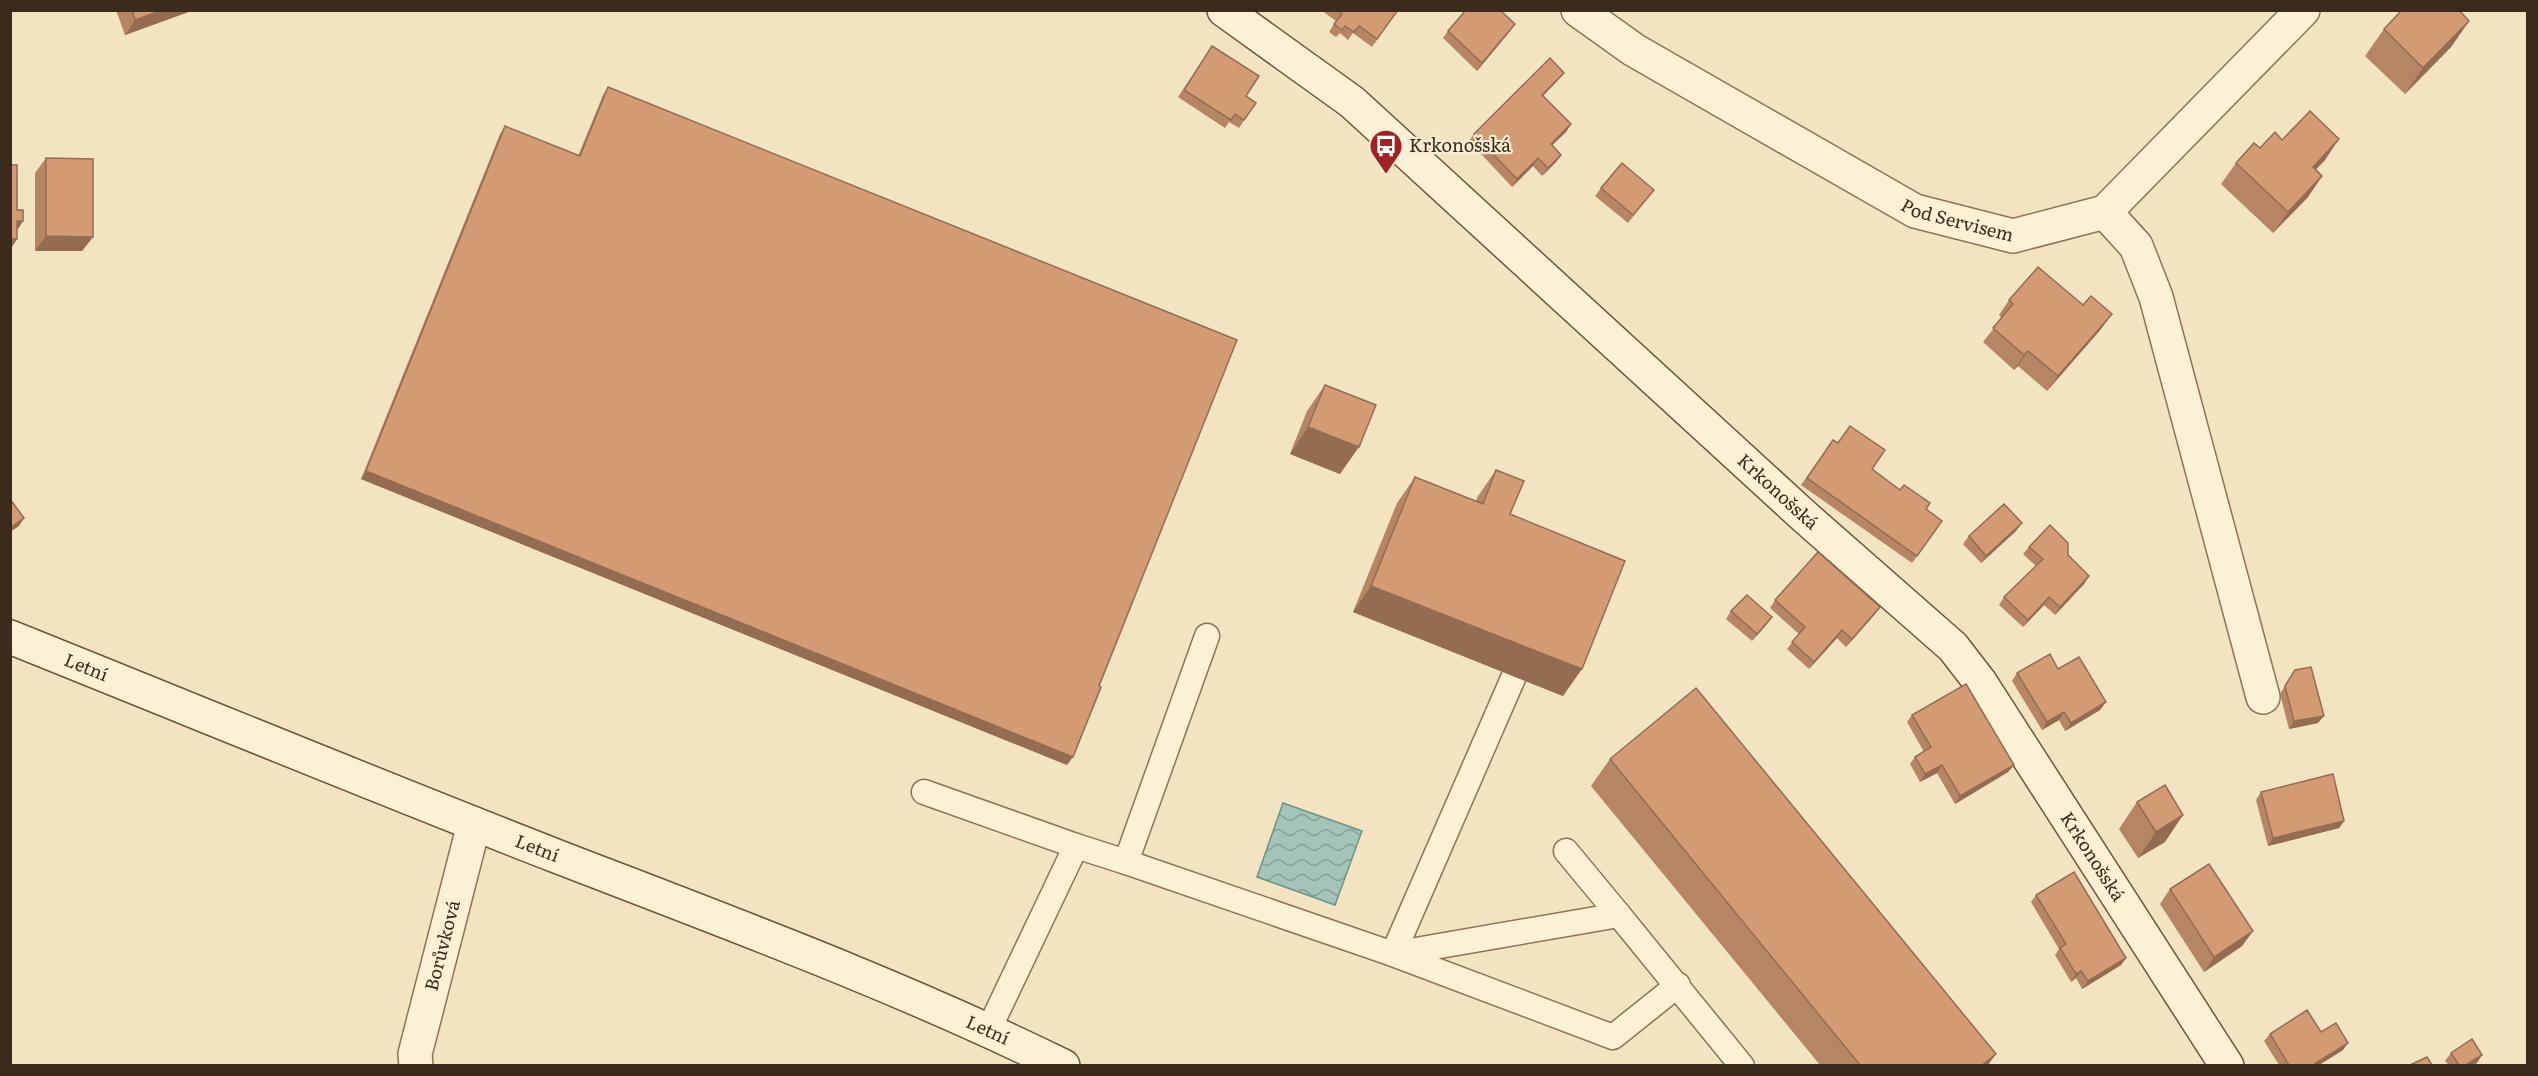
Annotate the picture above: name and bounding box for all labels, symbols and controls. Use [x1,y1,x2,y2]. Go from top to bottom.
bus stop icon: Krkonošská [1368,128,1404,175]
place label: Krkonošská [1409,131,1511,158]
street label: Pod Servisem [1896,191,2017,248]
street label: Krkonošská [1732,447,1826,535]
street label: Letní [61,645,113,687]
street label: Krkonošská [2055,806,2133,906]
street label: Letní [512,826,564,868]
street label: Borůvková [417,897,466,994]
street label: Letní [962,1007,1015,1051]

